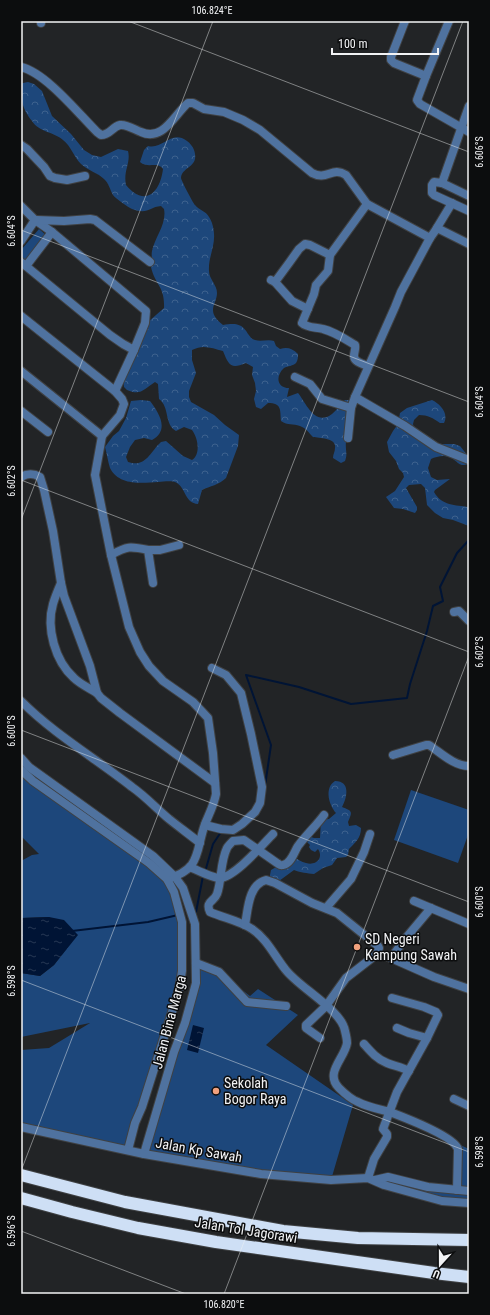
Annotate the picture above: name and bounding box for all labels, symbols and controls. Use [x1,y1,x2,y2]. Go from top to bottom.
text: 106.824°E [192,5,233,16]
scale bar [332,30,438,56]
text: 100 m [338,37,368,51]
text: 6.606°S [474,136,485,168]
text: 6.604°S [6,215,17,247]
text: 6.604°S [474,386,485,418]
text: 6.602°S [6,465,17,497]
text: 6.602°S [474,636,485,668]
text: 6.600°S [6,715,17,747]
text: 6.600°S [474,886,485,918]
place label: SD Negeri Kampung Sawah [365,931,457,963]
marker: SD Negeri Kampung Sawah [352,942,362,952]
text: 6.598°S [6,965,17,997]
street label: Jalan Bina Marga [149,974,189,1070]
place label: Sekolah Bogor Raya [224,1075,287,1107]
marker: Sekolah Bogor Raya [211,1086,221,1096]
street label: Jalan Kp Sawah [155,1135,243,1165]
text: 6.598°S [474,1136,485,1168]
street label: Jalan Tol Jagorawi [194,1214,298,1246]
text: 6.596°S [6,1215,17,1247]
north arrow [420,1245,460,1285]
text: U [431,1267,442,1281]
text: 106.820°E [204,1299,245,1310]

